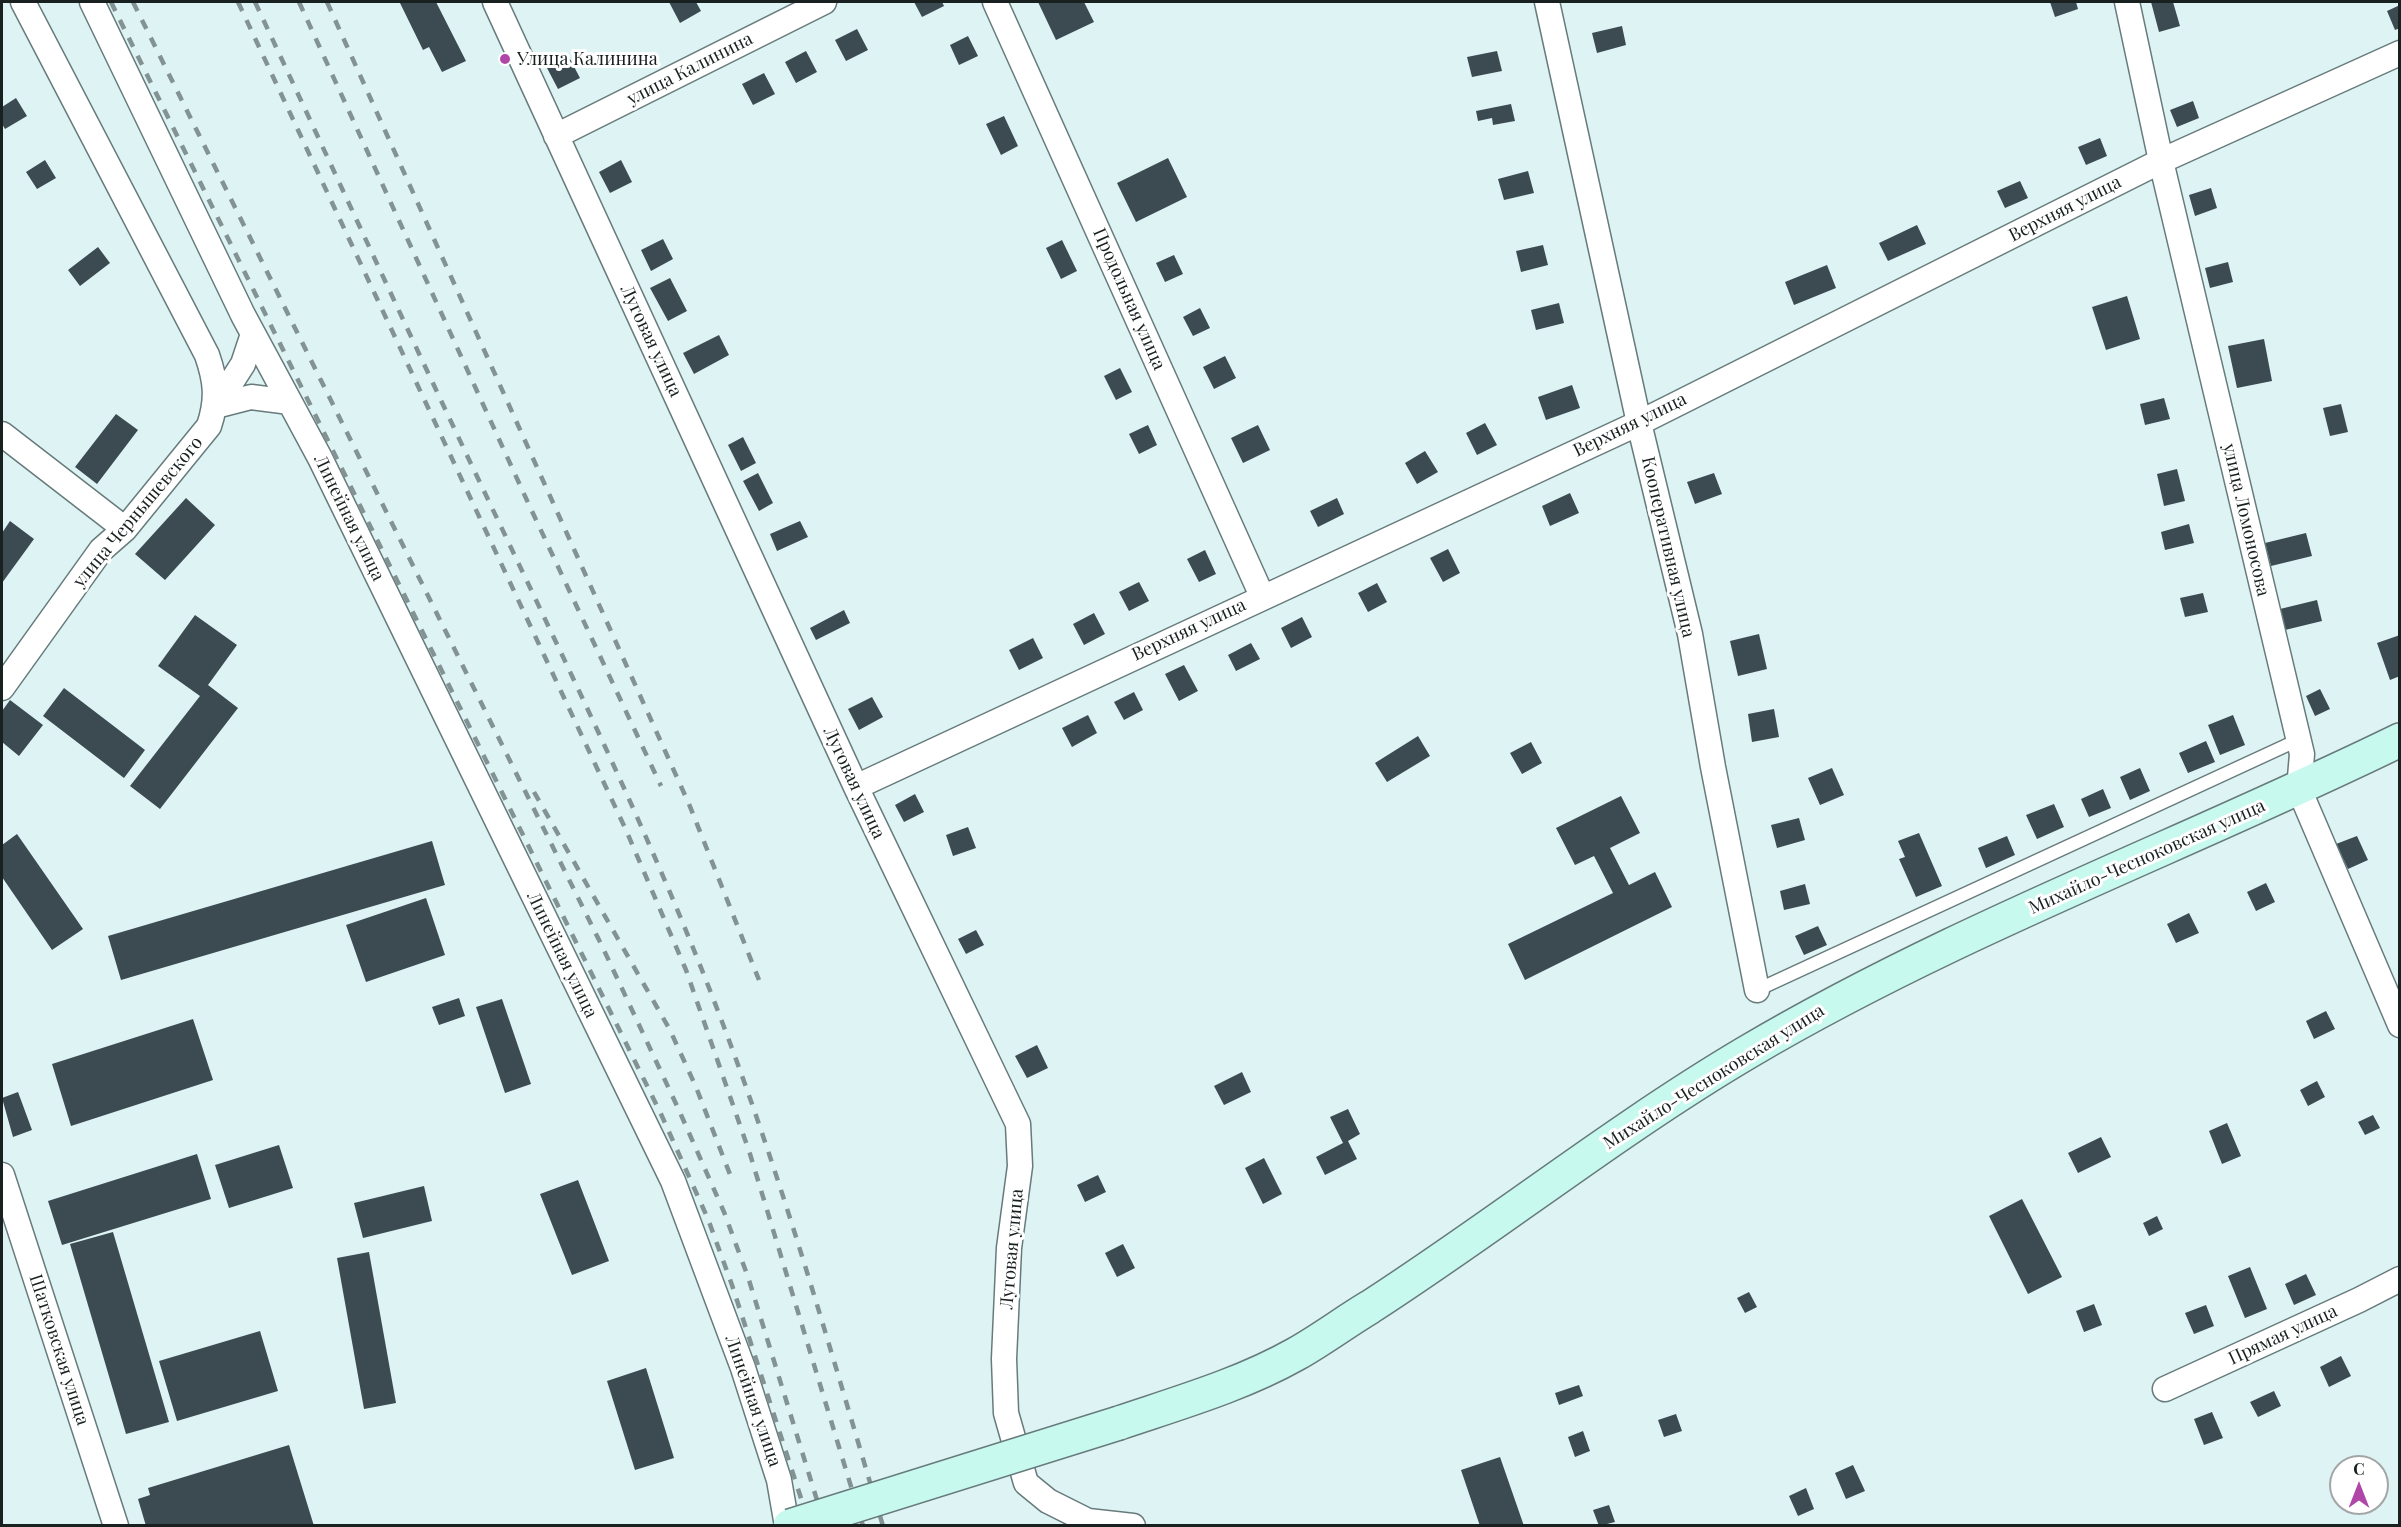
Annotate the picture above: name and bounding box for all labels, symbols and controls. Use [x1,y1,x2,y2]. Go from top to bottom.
street label: улица Калинина [624,28,756,110]
place label: Улица Калинина [517,48,658,70]
marker: Улица Калинина [498,52,512,66]
street label: Верхняя улица [2005,171,2125,247]
street label: Продольная улица [1088,225,1170,373]
street label: Луговая улица [616,282,686,400]
street label: Верхняя улица [1570,388,1690,462]
street label: улица Чернышевского [69,432,207,592]
street label: улица Ломоносова [2218,442,2274,598]
street label: Линейная улица [309,451,389,585]
street label: Кооперативная улица [1637,454,1699,640]
street label: Верхняя улица [1129,594,1249,666]
street label: Луговая улица [819,724,889,842]
street label: Михайло-Чесноковская улица [2025,795,2269,919]
street label: Линейная улица [522,888,602,1022]
street label: Михайло-Чесноковская улица [1600,1000,1828,1154]
street label: Луговая улица [996,1188,1028,1310]
street label: Шатковская улица [24,1272,94,1428]
street label: Прямая улица [2225,1300,2341,1370]
street label: Линейная улица [720,1332,786,1470]
north arrow [2329,1455,2389,1515]
text: С [2353,1458,2365,1479]

